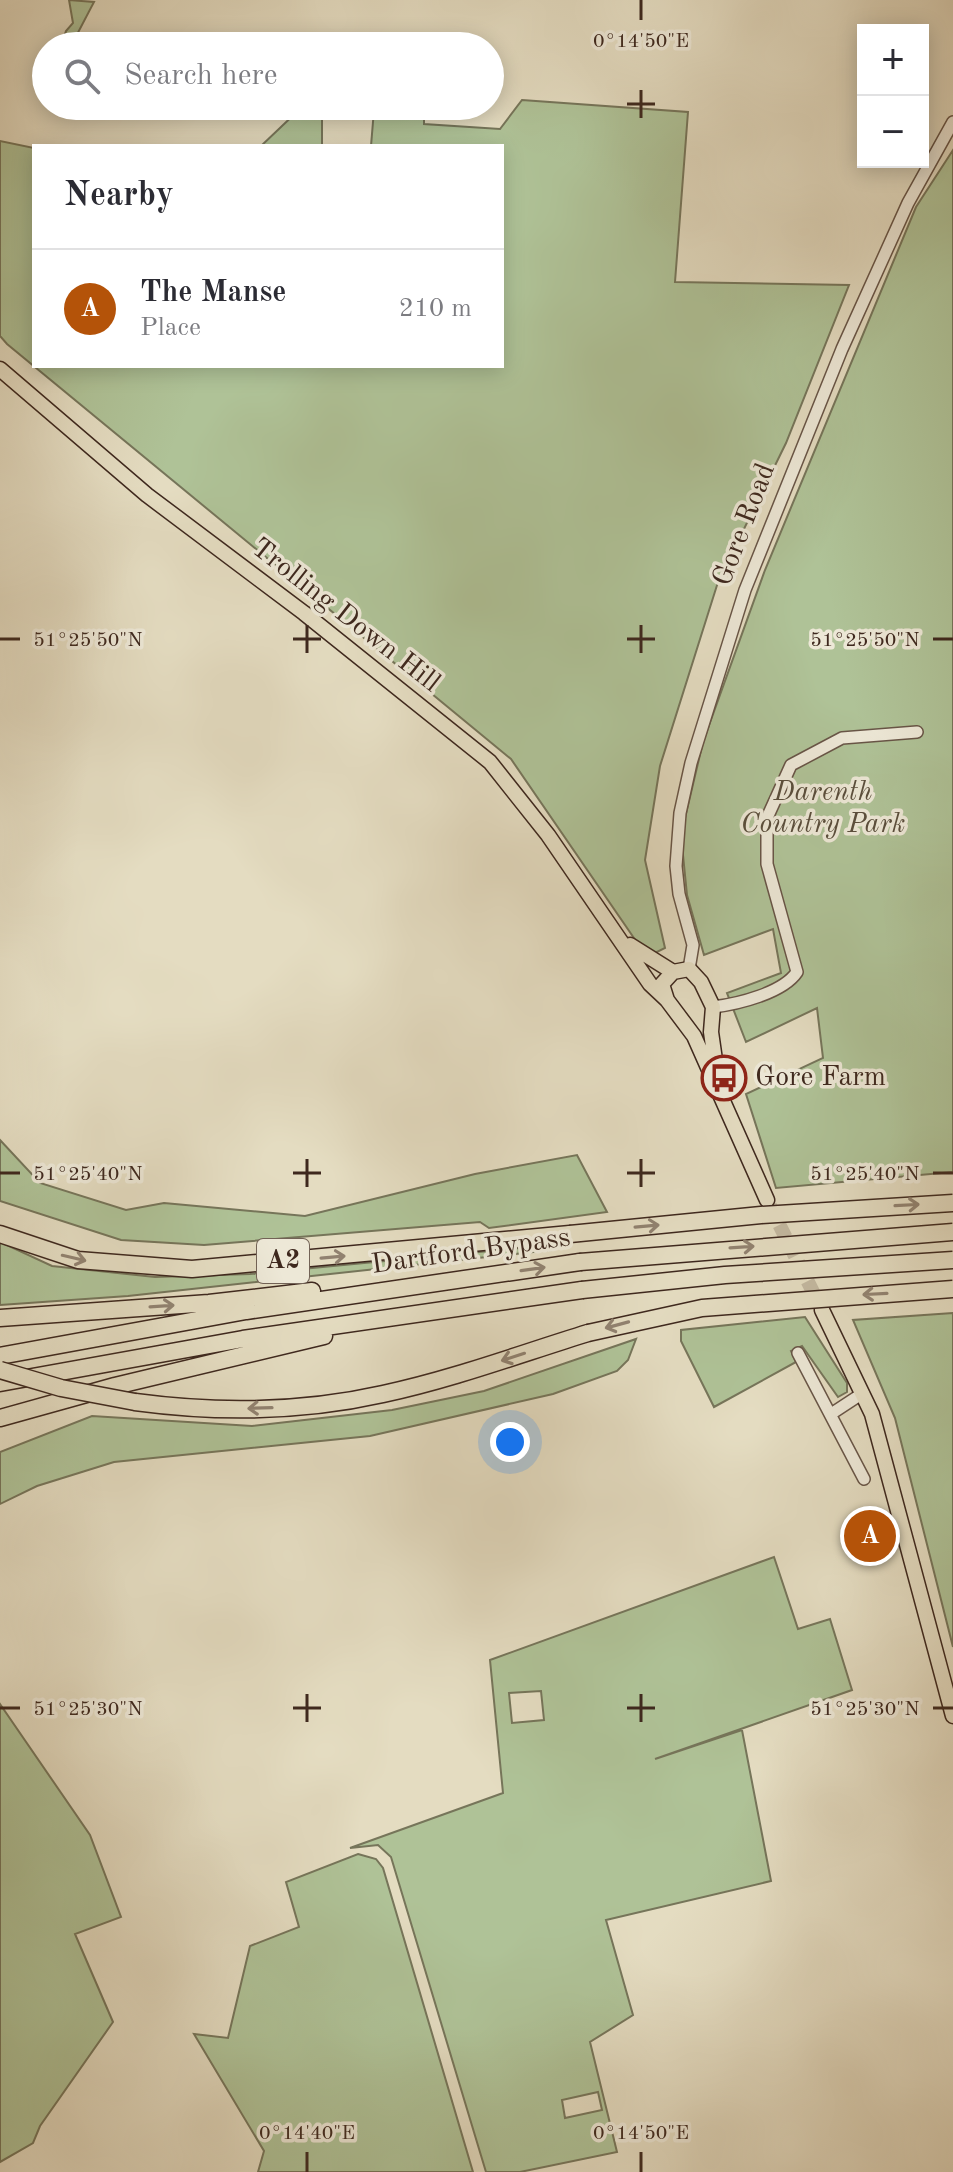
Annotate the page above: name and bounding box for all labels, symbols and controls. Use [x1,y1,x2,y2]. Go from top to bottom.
map controls [857,24,929,168]
button: + [857,24,929,96]
search box [32,32,504,120]
text: 0°14'50"E [593,32,689,52]
icon: search [60,54,104,98]
text: Search here [124,61,278,91]
button: − [857,96,929,168]
text: Nearby [64,179,174,213]
text: The Manse [140,278,287,308]
text: A [80,296,100,322]
text: 210 m [399,296,472,322]
text: Place [140,315,201,341]
street label: Gore Road [709,460,781,590]
street label: Trolling Down Hill [245,534,445,698]
text: 51°25'50"N [33,631,143,651]
text: 51°25'50"N [810,631,920,651]
park label: Darenth Country Park [741,779,905,839]
bus stop icon: Gore Farm [700,1054,748,1102]
place label: Gore Farm [755,1064,886,1092]
text: 51°25'40"N [33,1165,143,1185]
text: 51°25'40"N [810,1165,920,1185]
one-way arrow [893,1197,920,1212]
one-way arrow [634,1218,660,1233]
street label: Dartford Bypass [370,1224,572,1280]
road number: A2 [257,1239,309,1283]
one-way arrow [728,1239,755,1254]
one-way arrow [319,1249,346,1264]
one-way arrow [61,1251,87,1266]
one-way arrow [520,1261,545,1276]
one-way arrow [862,1286,889,1301]
one-way arrow [148,1298,175,1313]
one-way arrow [605,1318,631,1333]
one-way arrow [501,1351,526,1365]
one-way arrow [247,1401,274,1416]
your location [490,1422,530,1462]
pin: A [844,1506,896,1566]
text: 51°25'30"N [33,1700,143,1720]
text: 51°25'30"N [810,1700,920,1720]
text: 0°14'40"E [259,2124,355,2144]
text: 0°14'50"E [593,2124,689,2144]

